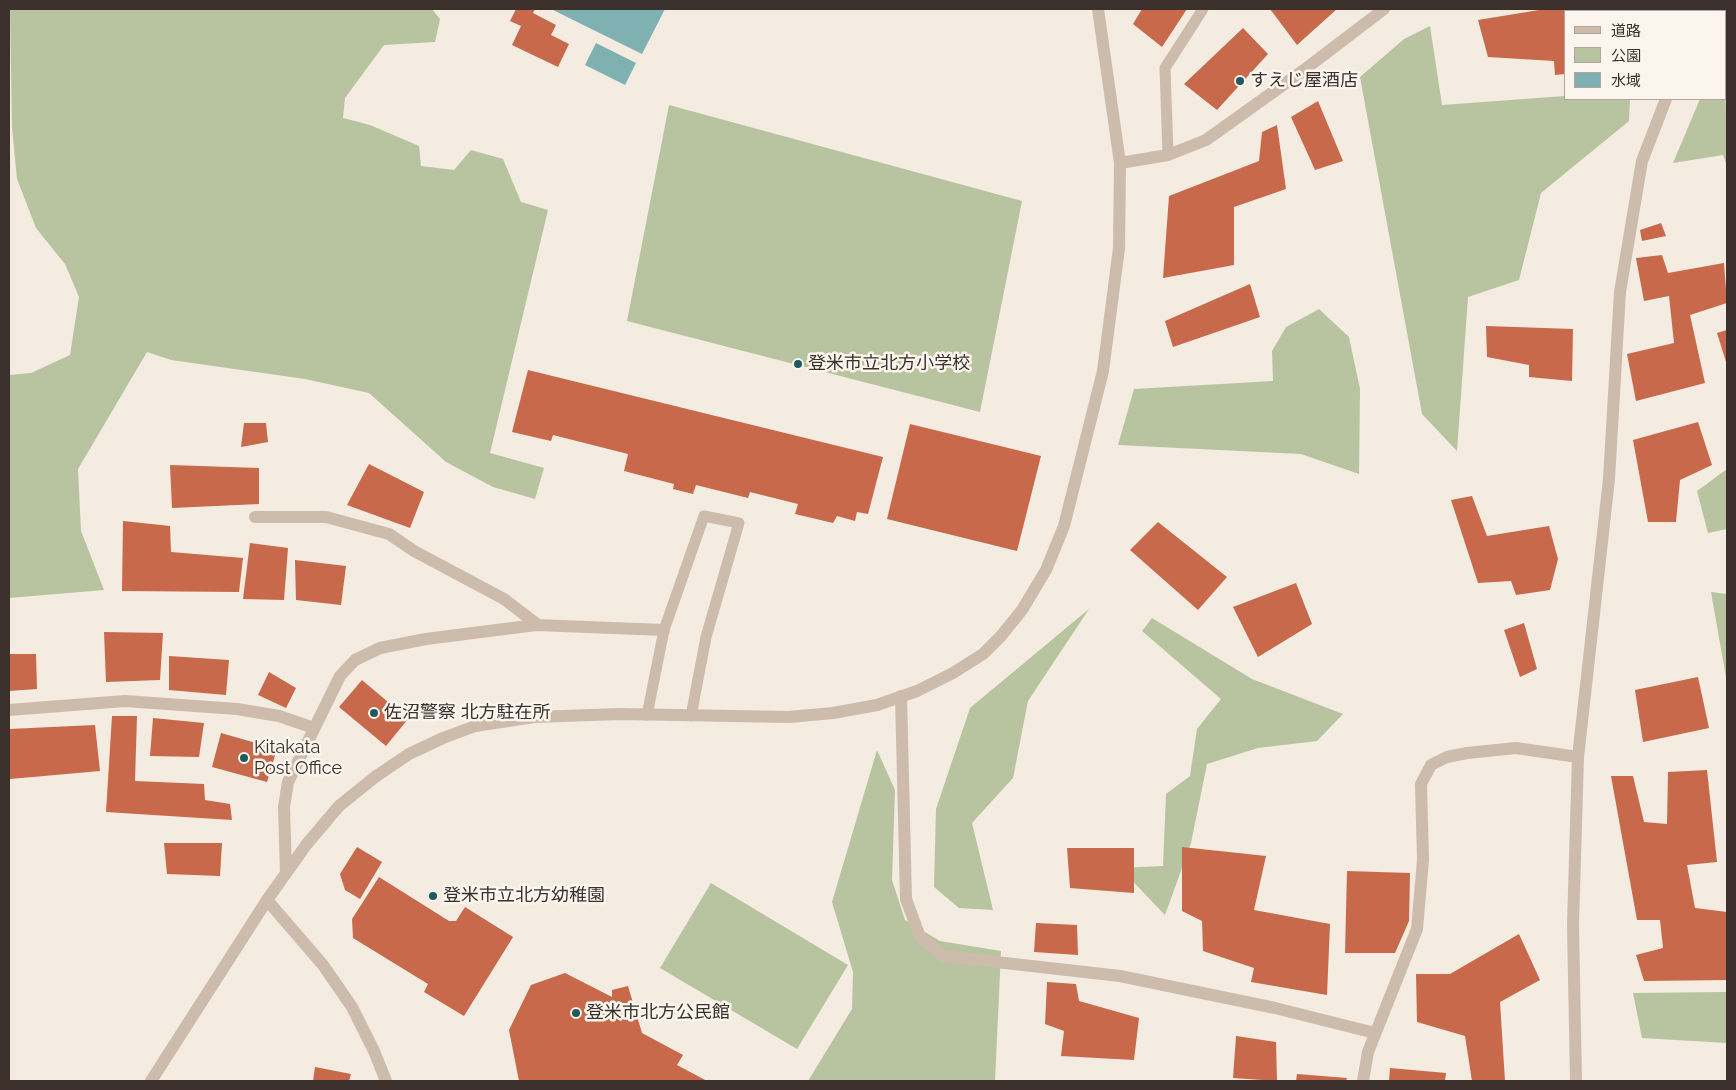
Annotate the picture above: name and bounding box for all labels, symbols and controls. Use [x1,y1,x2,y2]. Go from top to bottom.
legend [1564,10,1726,100]
text: 道路 [1611,22,1641,40]
text: 公園 [1611,47,1641,65]
place label: すえじ屋酒店 [1250,70,1358,92]
text: 水域 [1611,72,1641,90]
marker: すえじ屋酒店 [1234,75,1246,87]
place label: 登米市立北方小学校 [808,353,970,375]
marker: 登米市立北方小学校 [792,358,804,370]
place label: 佐沼警察 北方駐在所 [384,702,551,724]
marker: 佐沼警察 北方駐在所 [368,707,380,719]
place label: Kitakata Post Office [254,737,342,780]
marker: Kitakata Post Office [238,752,250,764]
place label: 登米市立北方幼稚園 [443,885,605,907]
marker: 登米市立北方幼稚園 [427,890,439,902]
place label: 登米市北方公民館 [586,1002,730,1024]
marker: 登米市北方公民館 [570,1007,582,1019]

